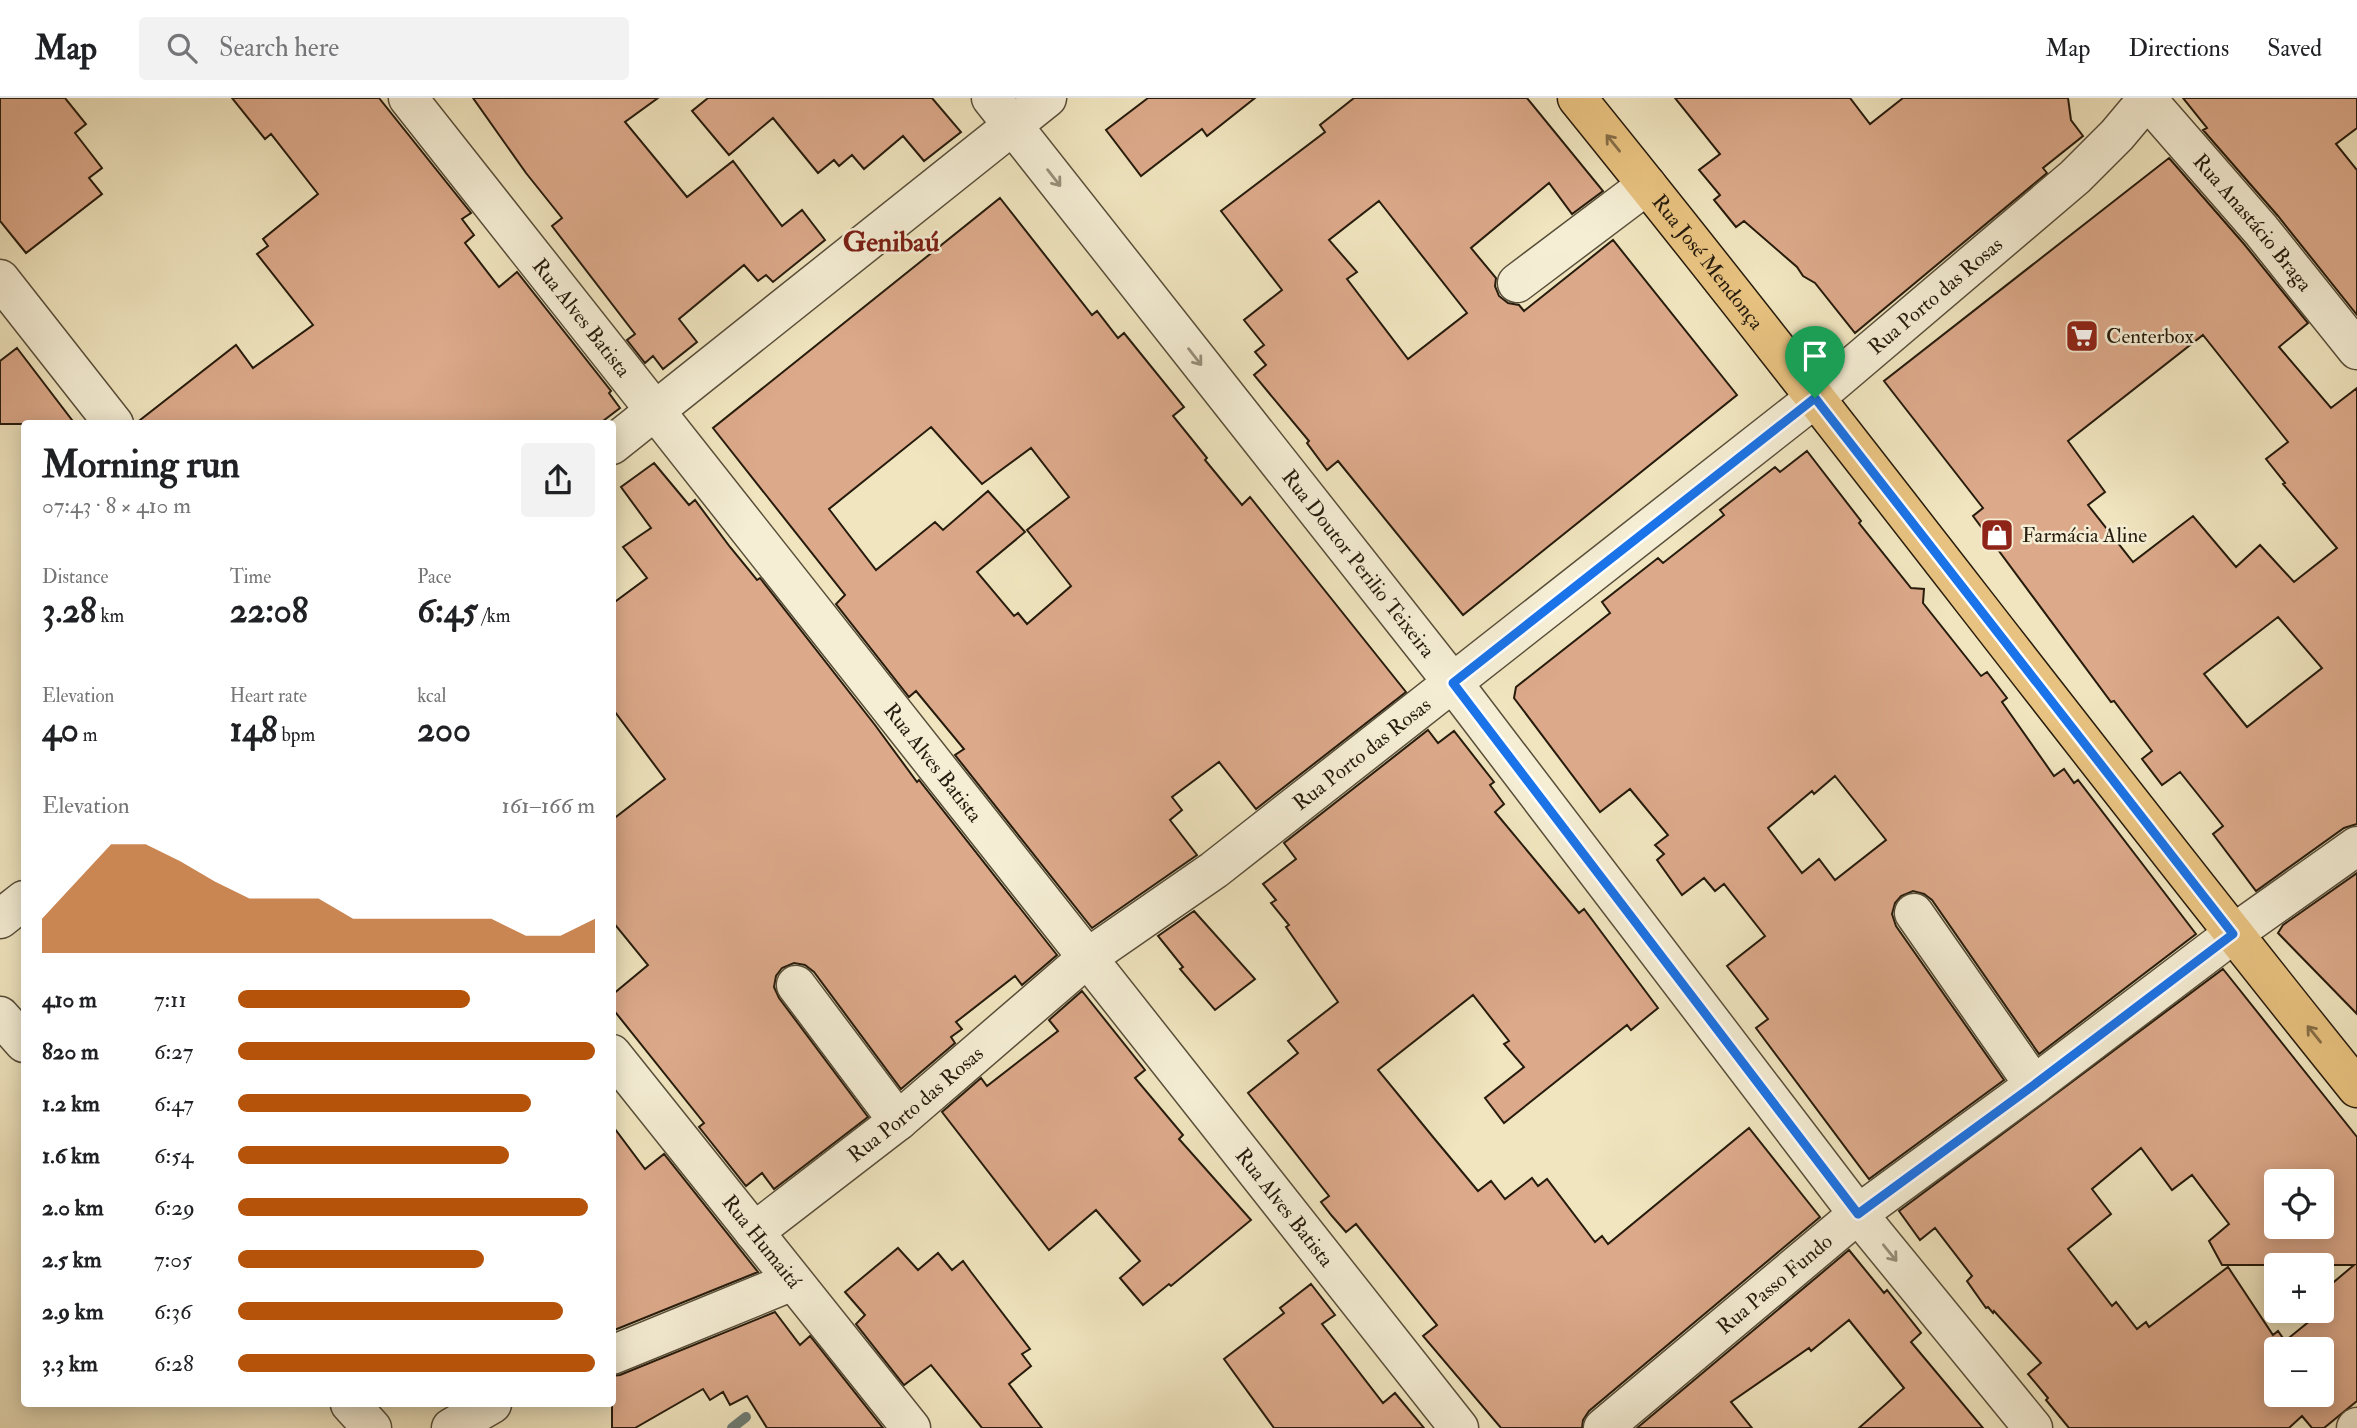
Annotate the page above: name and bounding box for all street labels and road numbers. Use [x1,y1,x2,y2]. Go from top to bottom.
street label: Rua Anastácio Braga [2187,148,2319,297]
street label: Rua José Mendonça [1646,189,1770,335]
street label: Rua Porto das Rosas [1862,231,2008,361]
street label: Rua Alves Batista [526,253,637,383]
street label: Rua Doutor Perilio Teixeira [1276,464,1441,663]
street label: Rua Porto das Rosas [1287,691,1436,816]
street label: Rua Alves Batista [878,698,989,828]
street label: Rua Porto das Rosas [842,1040,989,1168]
street label: Rua Alves Batista [1229,1142,1340,1273]
street label: Rua Humaitá [716,1189,808,1294]
street label: Rua Passo Fundo [1711,1228,1838,1340]

